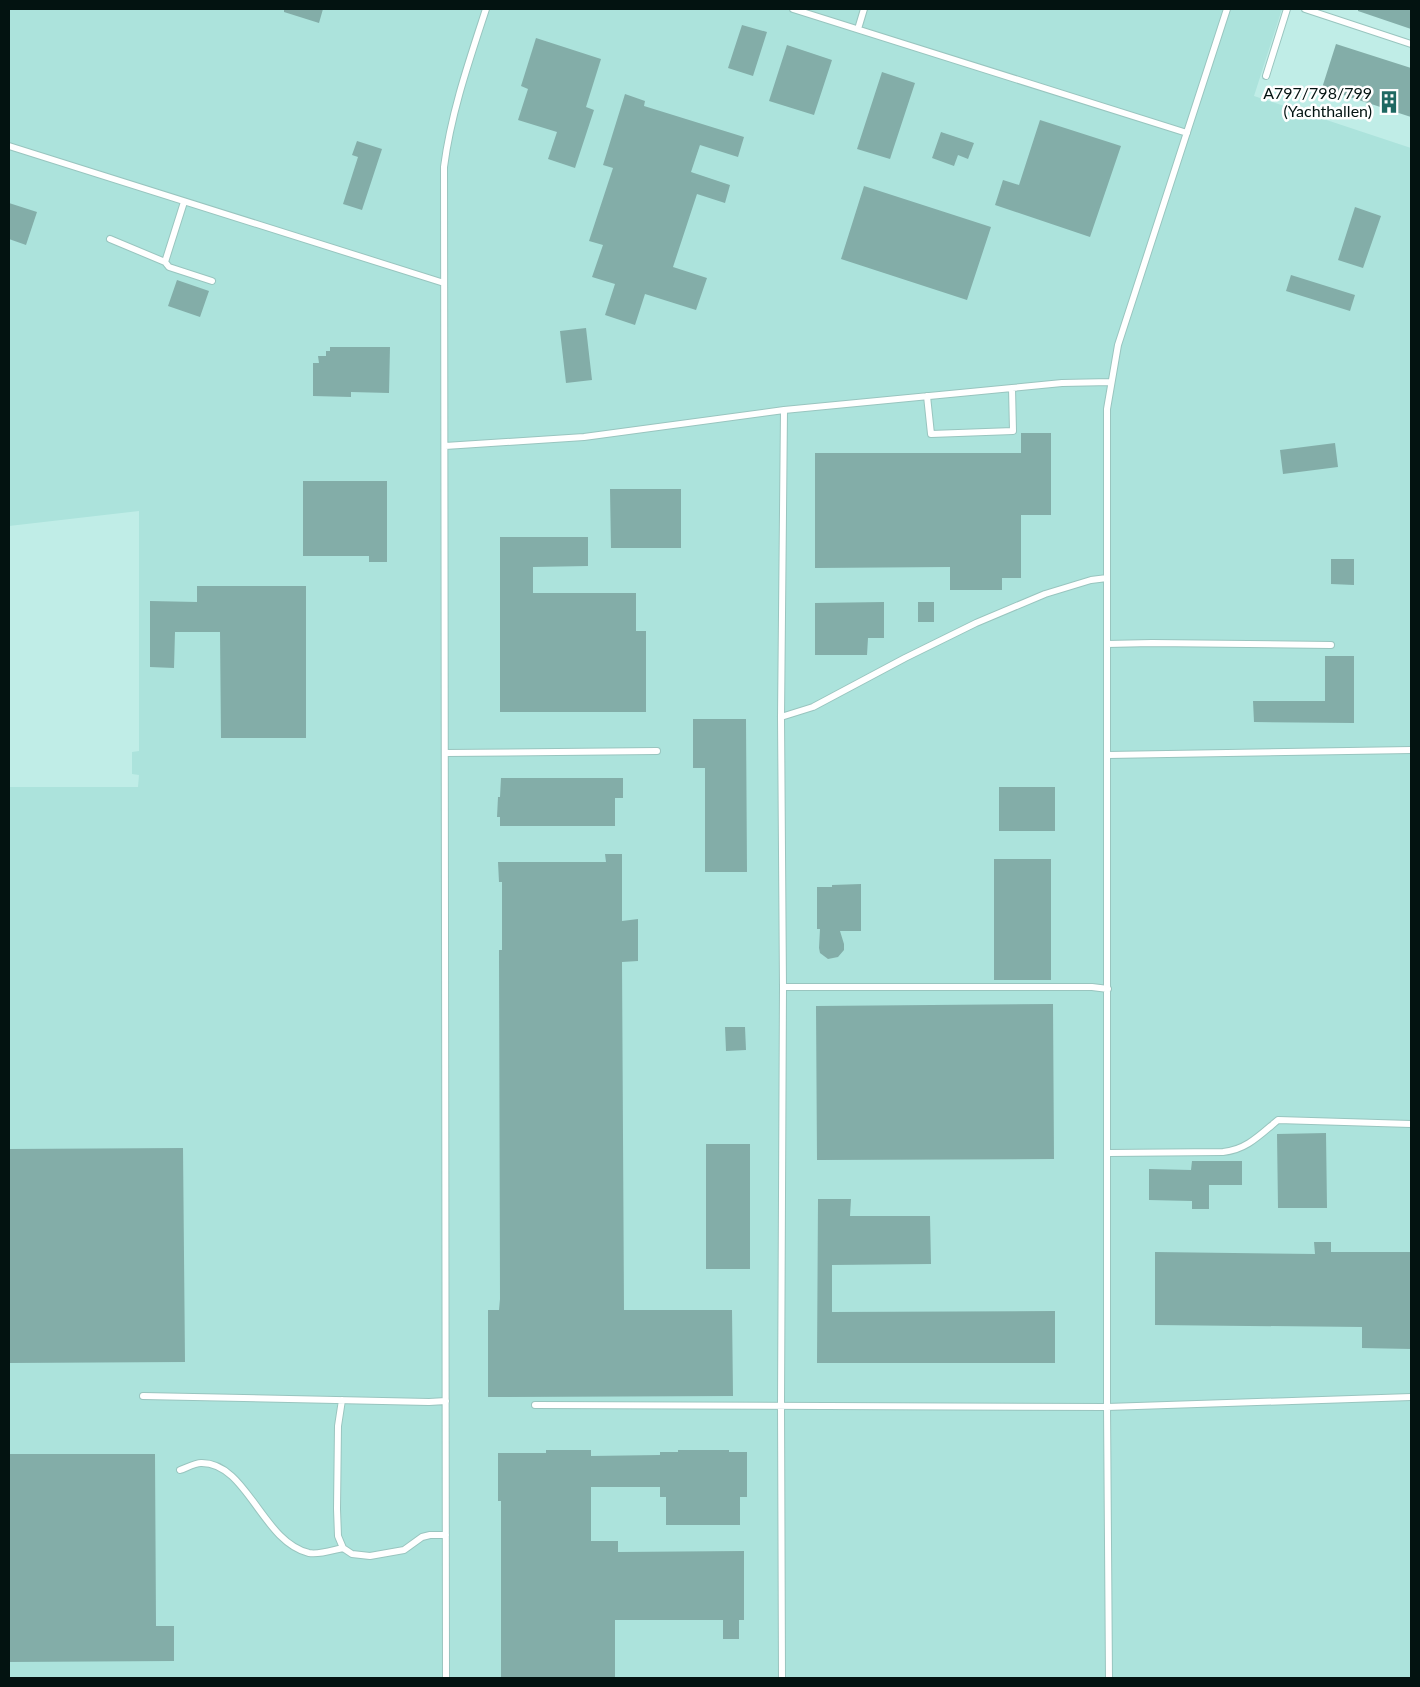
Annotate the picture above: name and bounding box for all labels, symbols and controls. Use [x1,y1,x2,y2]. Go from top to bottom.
place label: A797/798/799 (Yachthallen) [1263,83,1372,120]
building icon: A797/798/799 (Yachthallen) [1376,89,1402,115]

